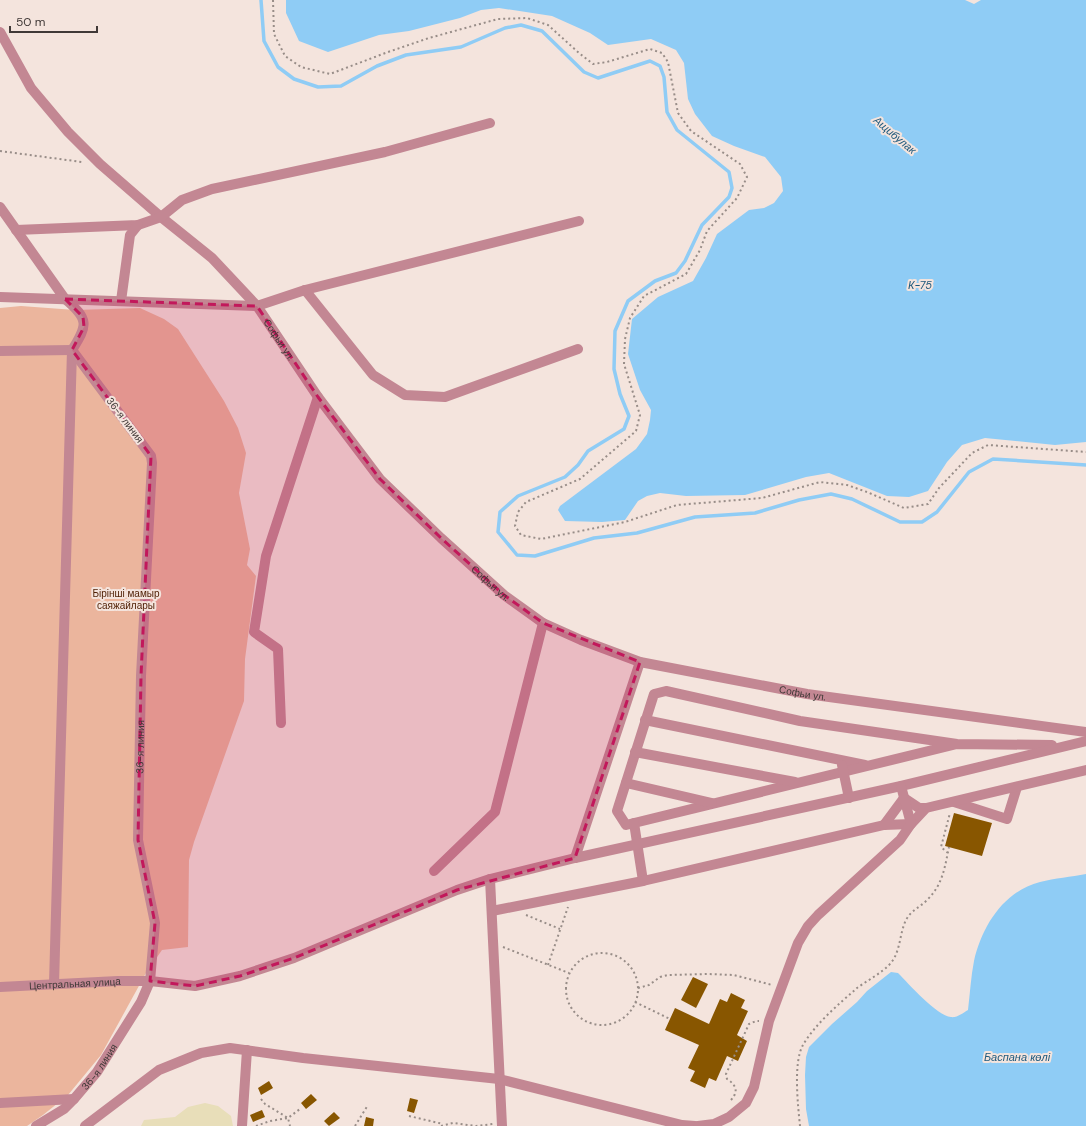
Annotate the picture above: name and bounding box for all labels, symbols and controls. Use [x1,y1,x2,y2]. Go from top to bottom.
scale bar [10,8,97,34]
text: 50 m [16,14,45,30]
water label: Ащибулак [870,112,920,157]
water label: К-75 [908,278,932,292]
street label: Софьи ул. [261,316,298,363]
street label: 36-я линия [104,395,146,445]
street label: Софьи ул. [469,562,512,604]
park label: Бірінші мамыр саяжайлары [92,587,160,612]
street label: Софьи ул. [778,682,827,703]
street label: 36-я линия [133,720,147,774]
street label: Центральная улица [29,975,121,992]
street label: 36-я линия [78,1041,120,1092]
water label: Баспана көлі [984,1050,1051,1064]

